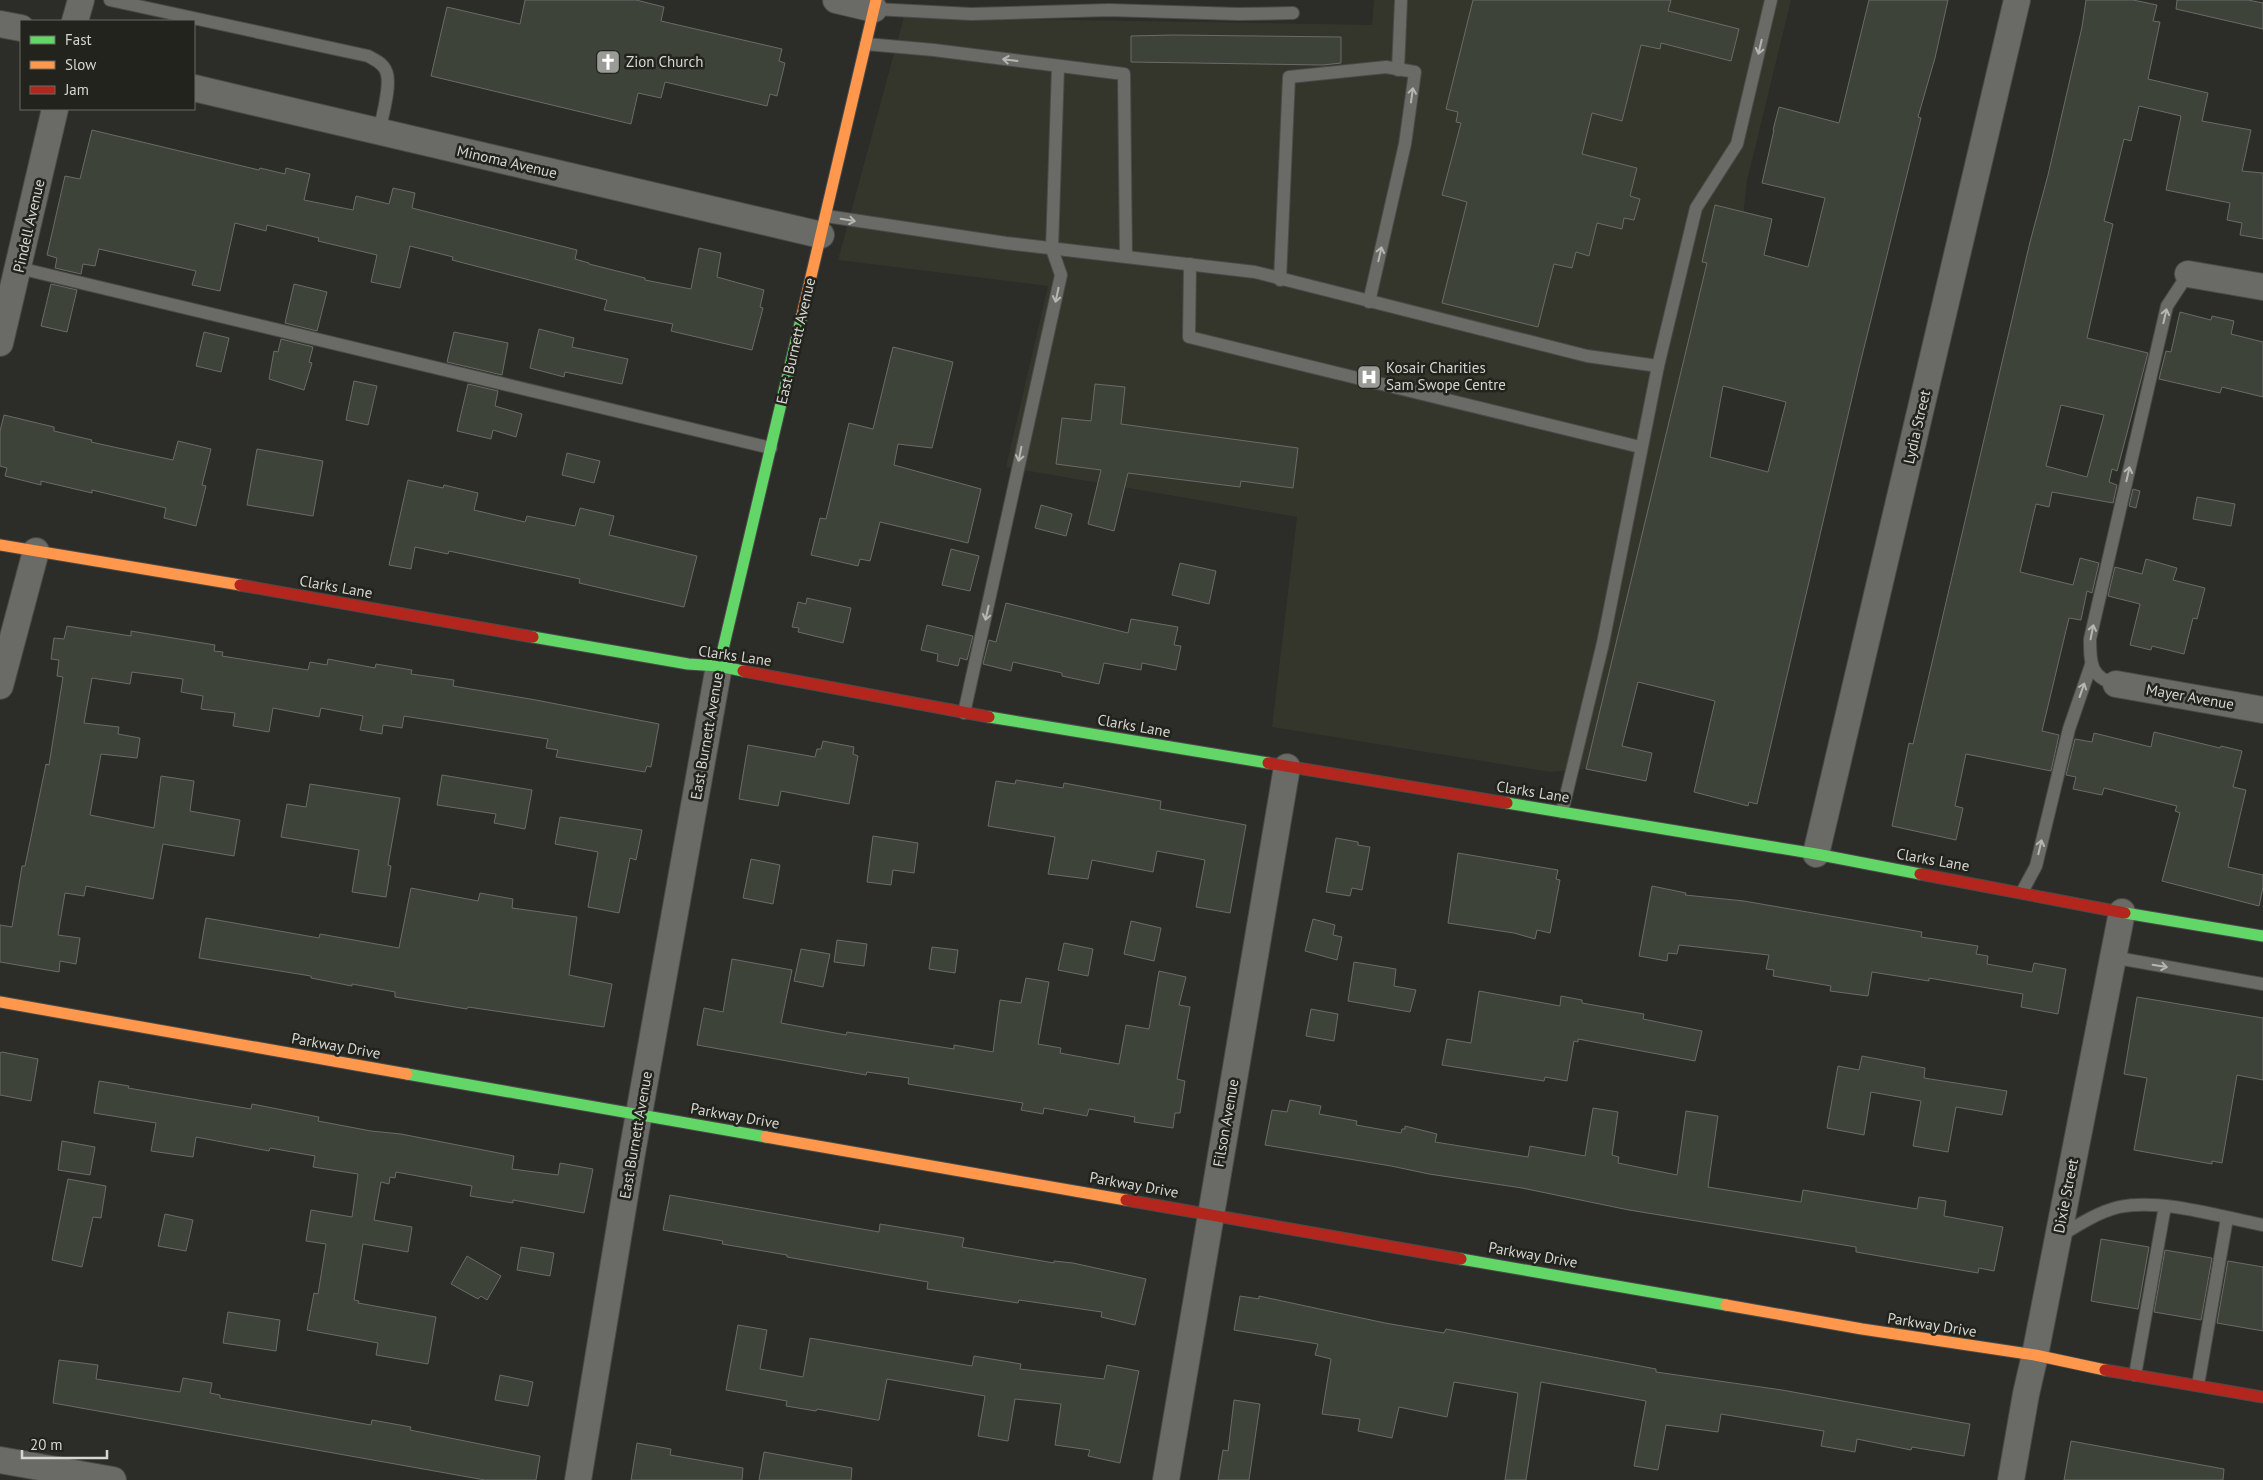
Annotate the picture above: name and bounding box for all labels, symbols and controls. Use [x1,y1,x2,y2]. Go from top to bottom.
legend [20,20,195,110]
text: Fast [65,30,92,49]
one-way arrow [1755,39,1764,55]
church icon: Zion Church [595,49,621,75]
place label: Zion Church [626,52,703,71]
text: Slow [65,55,96,74]
one-way arrow [1002,55,1018,65]
text: Jam [64,80,89,99]
one-way arrow [1407,87,1417,103]
street label: Minoma Avenue [455,141,559,182]
street label: Pindell Avenue [9,177,49,275]
one-way arrow [840,215,856,225]
one-way arrow [1376,246,1385,262]
street label: East Burnett Avenue [772,276,819,406]
one-way arrow [1052,287,1061,303]
one-way arrow [2161,308,2170,324]
place label: Kosair Charities Sam Swope Centre [1386,358,1506,394]
hospital icon: Kosair Charities Sam Swope Centre [1356,364,1382,390]
street label: Lydia Street [1899,388,1934,466]
one-way arrow [1015,445,1025,461]
one-way arrow [2124,467,2133,483]
street label: Clarks Lane [298,571,374,602]
one-way arrow [982,604,991,620]
one-way arrow [2088,625,2097,641]
street label: Clarks Lane [697,641,773,670]
street label: East Burnett Avenue [686,671,727,801]
street label: Mayer Avenue [2144,679,2236,714]
one-way arrow [2078,683,2087,698]
street label: Clarks Lane [1096,710,1172,741]
street label: Clarks Lane [1495,776,1571,807]
one-way arrow [2036,839,2045,855]
street label: Clarks Lane [1895,844,1971,875]
one-way arrow [2152,961,2168,971]
street label: Parkway Drive [290,1028,382,1063]
street label: East Burnett Avenue [615,1070,656,1200]
street label: Filson Avenue [1208,1077,1243,1168]
street label: Parkway Drive [689,1098,781,1133]
street label: Dixie Street [2049,1157,2082,1235]
street label: Parkway Drive [1088,1167,1180,1202]
street label: Parkway Drive [1487,1237,1579,1272]
street label: Parkway Drive [1886,1308,1978,1341]
scale bar [22,1428,108,1460]
text: 20 m [30,1435,63,1454]

